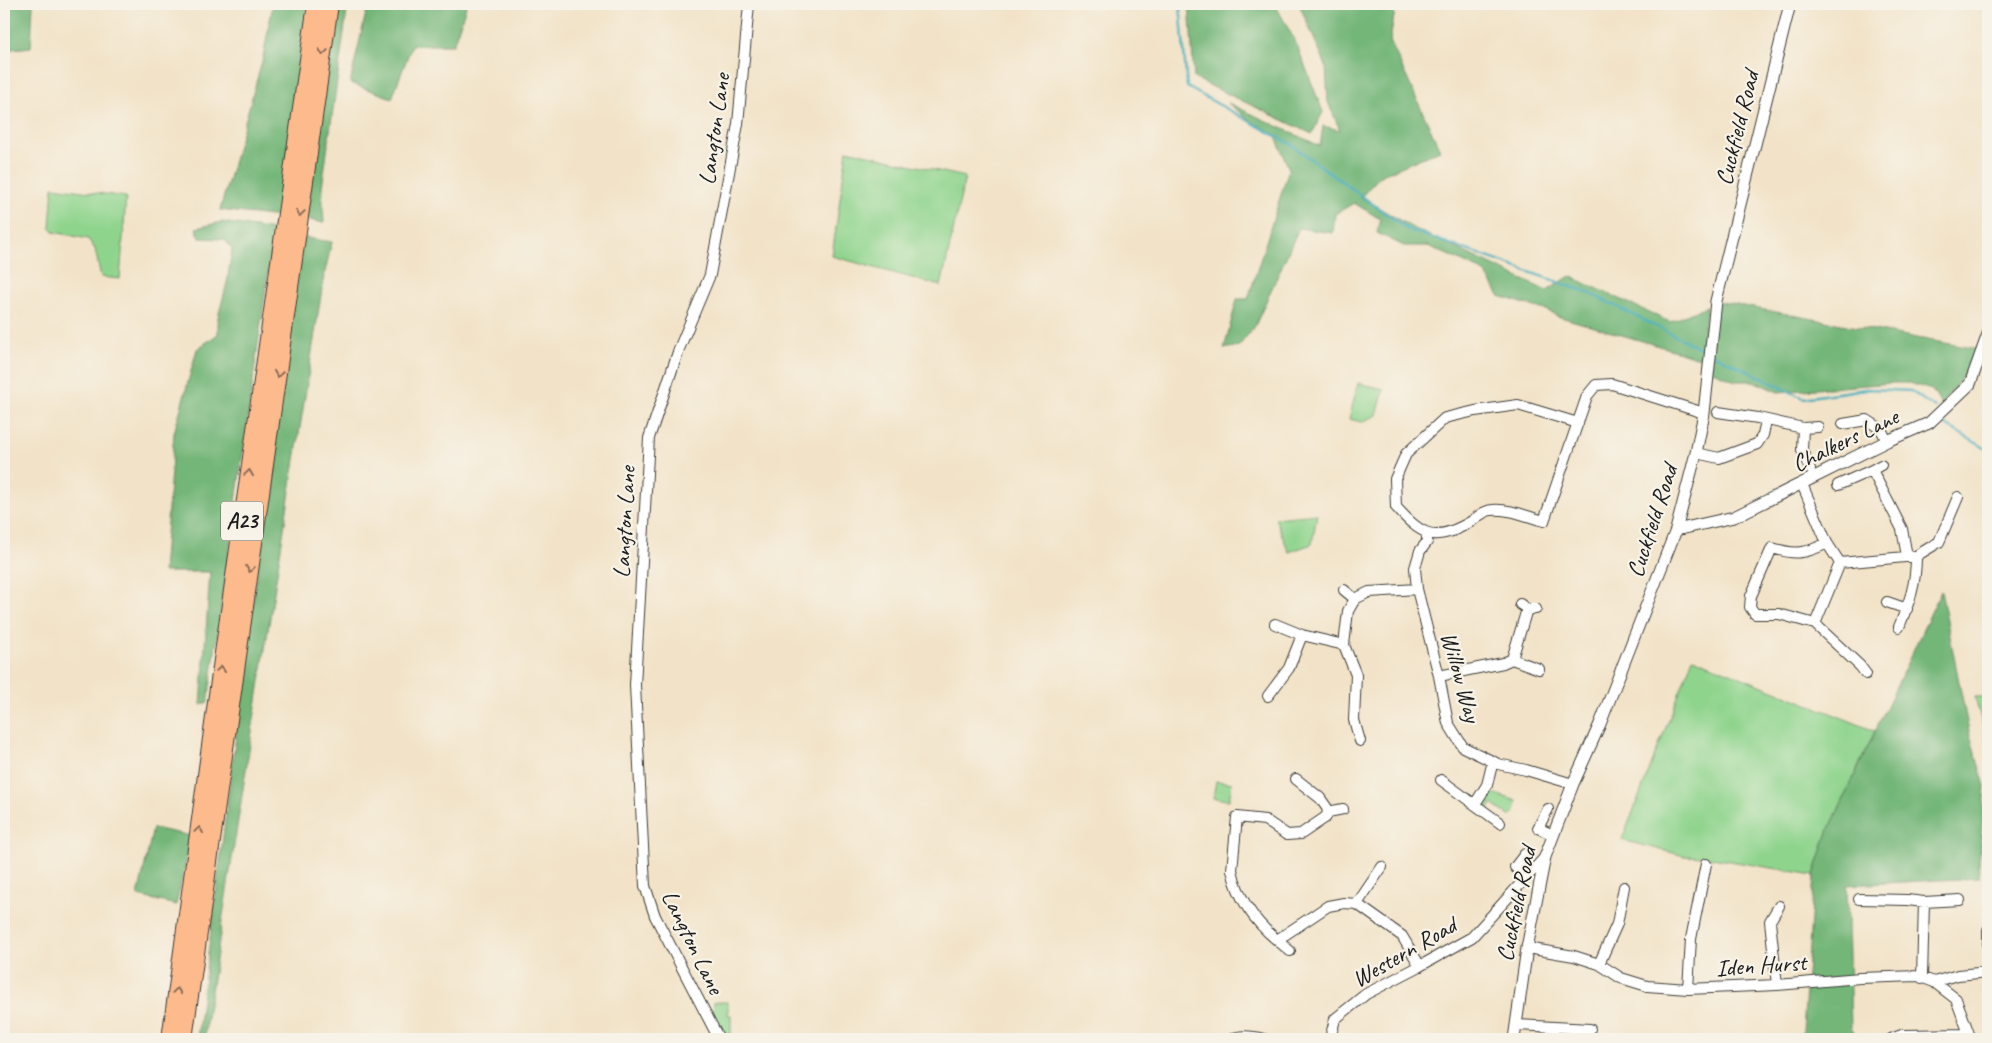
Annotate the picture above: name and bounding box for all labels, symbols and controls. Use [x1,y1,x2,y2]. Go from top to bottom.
one-way arrow [318,48,329,56]
street label: Cuckfield Road [1708,64,1766,188]
street label: Langton Lane [691,69,737,186]
one-way arrow [296,209,306,217]
one-way arrow [273,370,284,378]
street label: Chalkers Lane [1787,400,1905,479]
street label: Cuckfield Road [1620,458,1685,581]
street label: Langton Lane [606,463,642,579]
one-way arrow [243,469,254,477]
road number: A23 [221,502,263,540]
one-way arrow [246,565,256,574]
street label: Willow Way [1434,628,1489,727]
one-way arrow [215,665,226,673]
one-way arrow [193,826,204,834]
street label: Cuckfield Road [1489,840,1544,964]
street label: Langton Lane [655,885,732,1001]
street label: Western Road [1346,908,1465,994]
street label: Iden Hurst [1715,947,1809,983]
one-way arrow [171,987,182,995]

